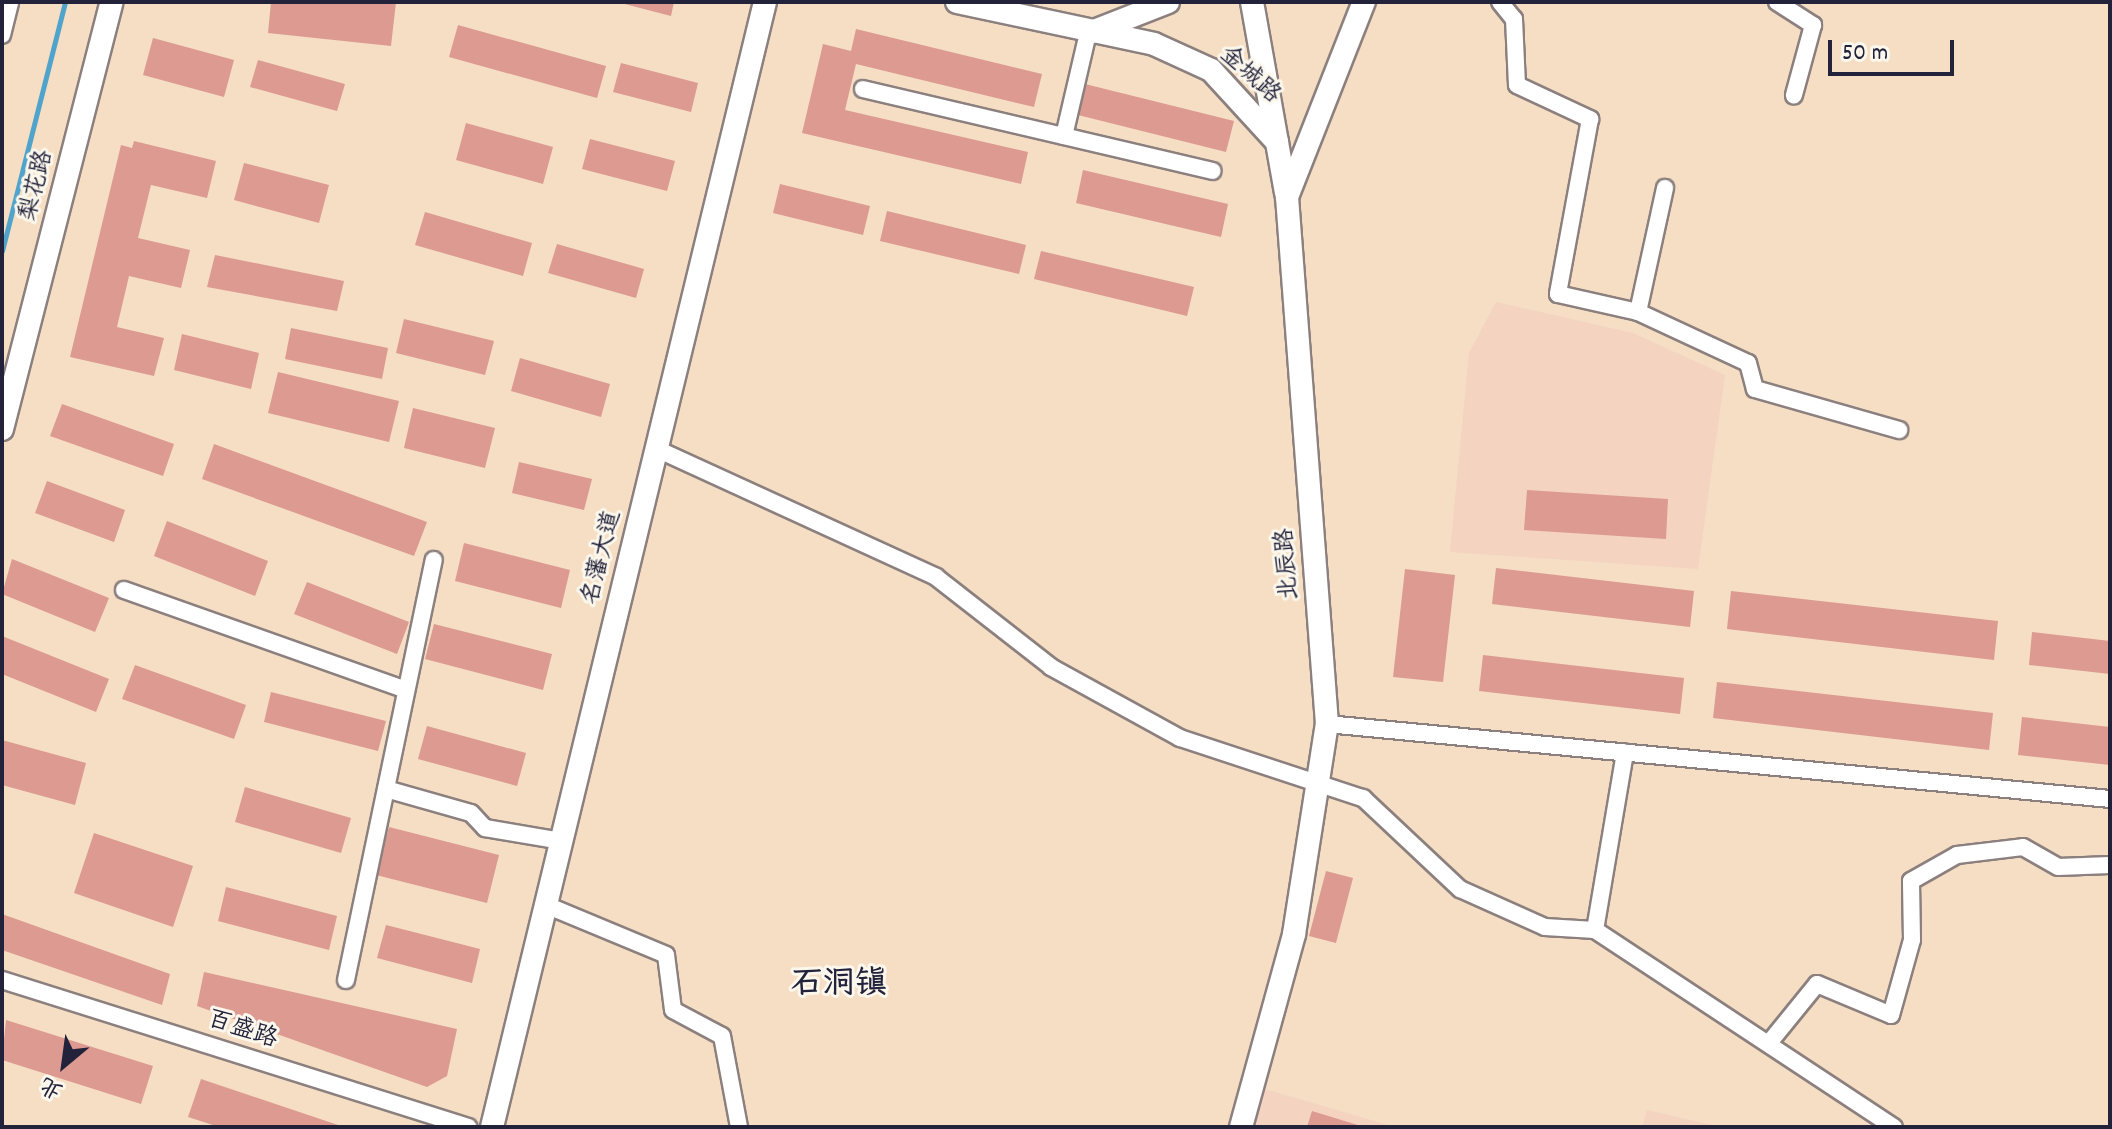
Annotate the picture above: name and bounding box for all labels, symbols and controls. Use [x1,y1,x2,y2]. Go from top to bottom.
scale bar [1832,24,1958,74]
text: 50 m [1842,37,1888,71]
street label: 金城路 [1213,41,1285,111]
street label: 梨花路 [15,148,61,224]
street label: 名藩大道 [577,508,629,608]
street label: 北辰路 [1272,527,1306,601]
district label: 石洞镇 [791,967,887,1005]
street label: 百盛路 [203,1006,281,1056]
north arrow [24,1025,104,1105]
text: 北 [35,1068,69,1105]

